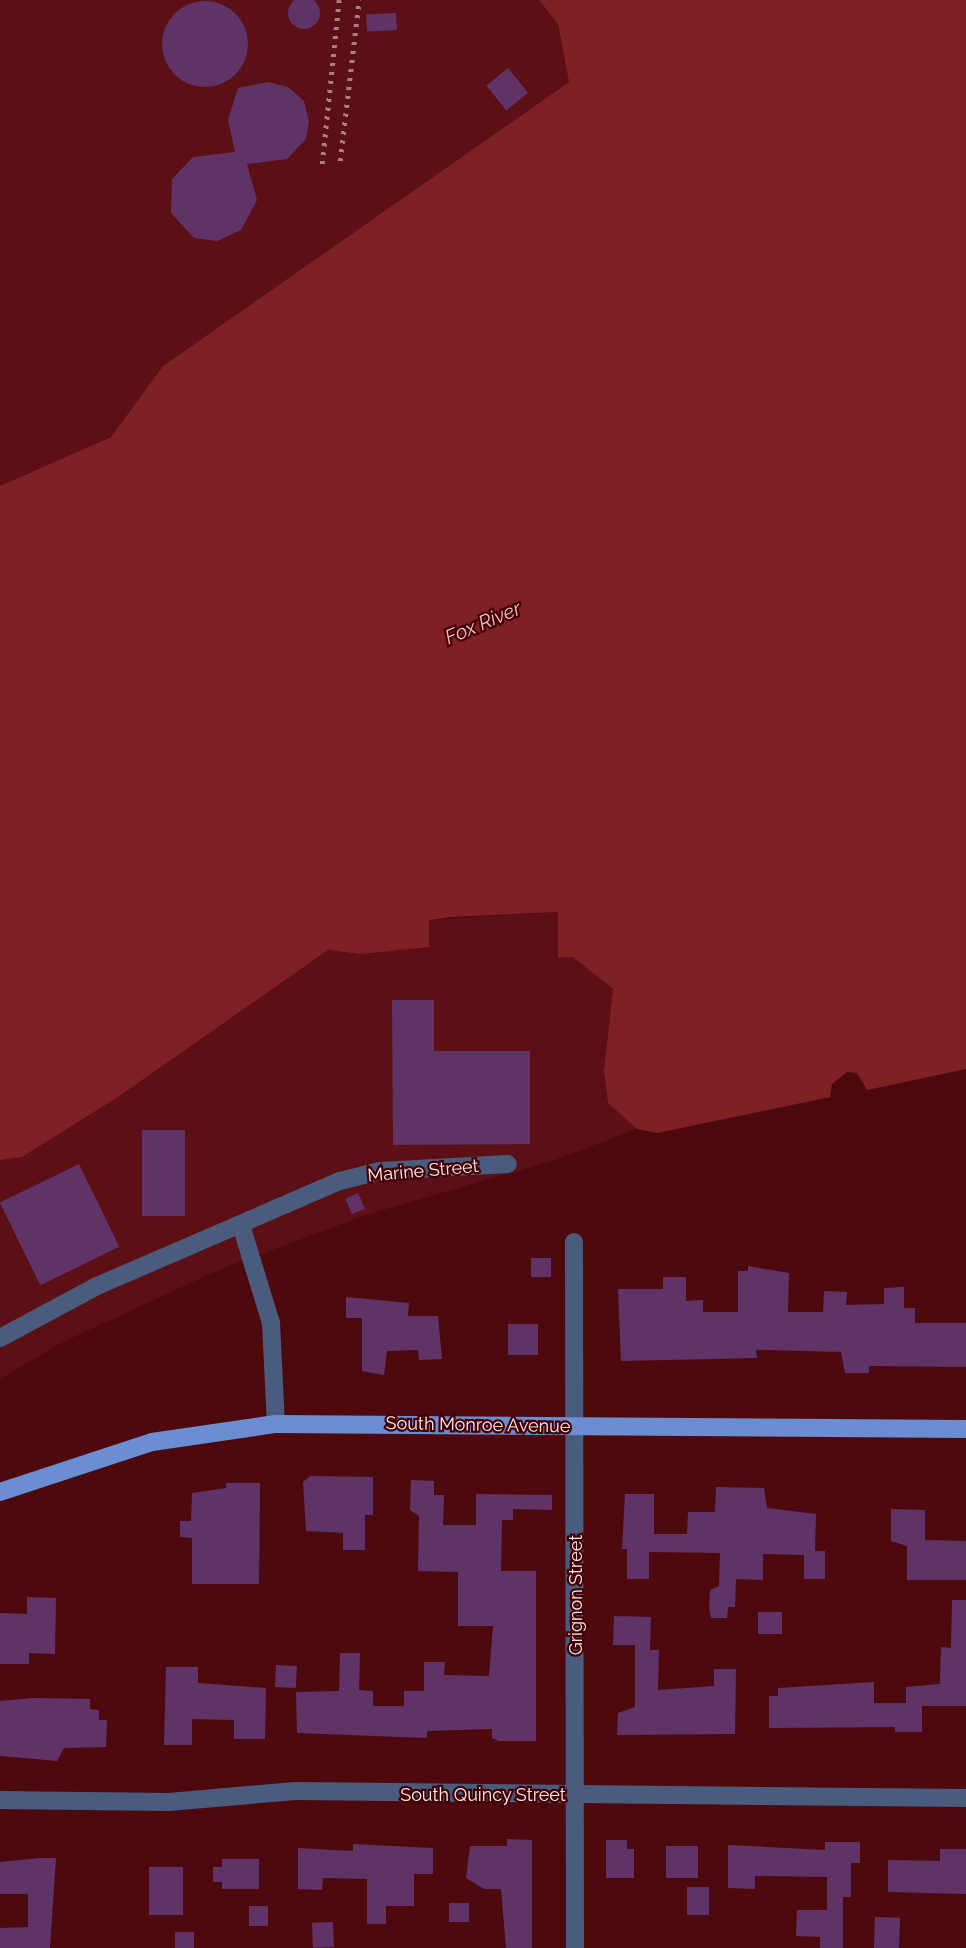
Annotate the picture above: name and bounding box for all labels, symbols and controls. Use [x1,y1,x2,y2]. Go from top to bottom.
water label: Fox River [441,596,525,650]
street label: Marine Street [367,1155,479,1187]
street label: South Monroe Avenue [385,1413,571,1437]
street label: Grignon Street [565,1535,587,1655]
street label: South Quincy Street [400,1784,566,1806]

